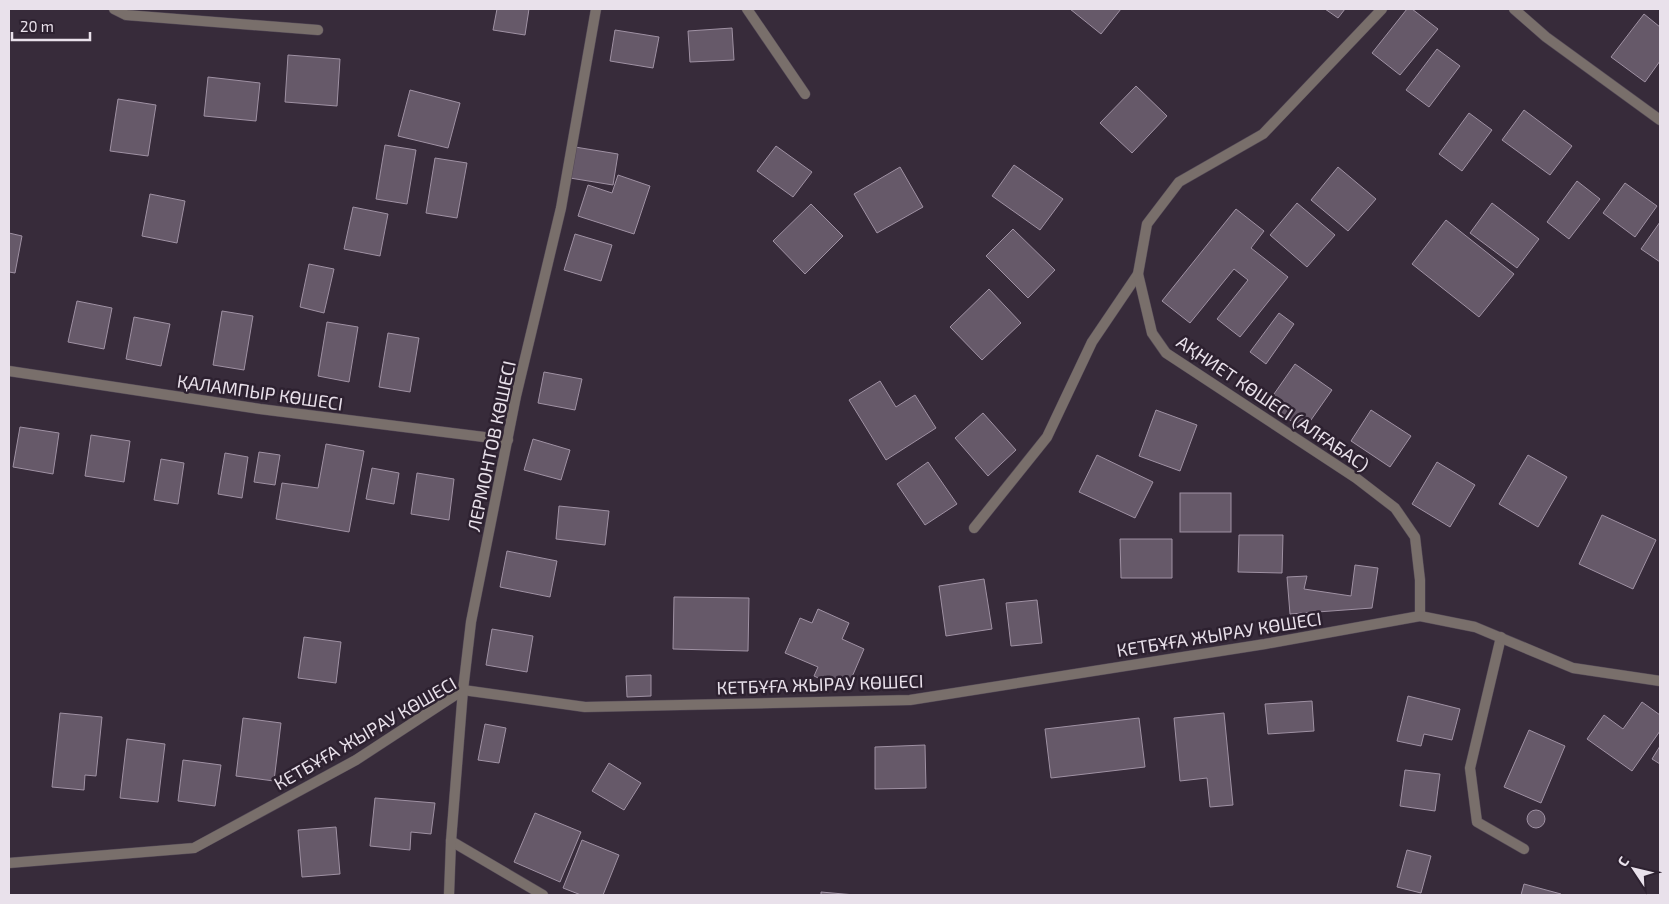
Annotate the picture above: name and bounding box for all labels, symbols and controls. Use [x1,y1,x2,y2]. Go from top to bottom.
scale bar [12,10,90,42]
text: 20 m [20,17,54,35]
street label: АҚНИЕТ КӨШЕСІ (АЛҒАБАС) [1173,330,1373,476]
street label: ЛЕРМОНТОВ КӨШЕСІ [462,359,520,533]
street label: ҚАЛАМПЫР КӨШЕСІ [176,369,344,415]
street label: КЕТБҰҒА ЖЫРАУ КӨШЕСІ [1115,607,1323,661]
street label: КЕТБҰҒА ЖЫРАУ КӨШЕСІ [716,669,924,699]
street label: КЕТБҰҒА ЖЫРАУ КӨШЕСІ [270,672,460,794]
north arrow [1609,844,1659,894]
text: С [1614,853,1632,870]

